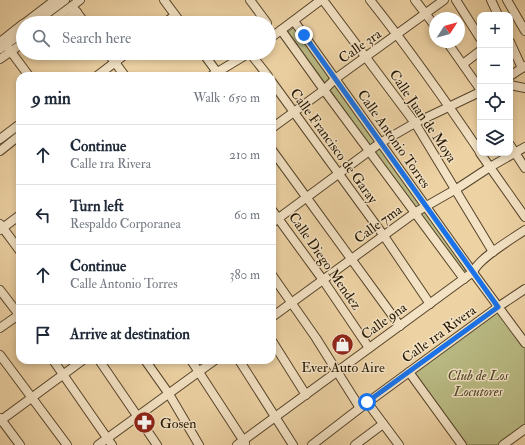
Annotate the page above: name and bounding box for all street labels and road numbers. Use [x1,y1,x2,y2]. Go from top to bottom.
street label: Calle 3ra [335,25,385,67]
street label: Calle Juan de Moya [385,67,460,166]
street label: Calle Francisco de Garay [286,85,382,208]
street label: Calle Antonio Torres [354,87,434,192]
street label: Calle 7ma [351,201,405,247]
street label: Calle Diego Mendez [285,209,365,313]
street label: Calle 9na [358,299,410,343]
street label: Calle 1ra Rivera [399,301,479,367]

